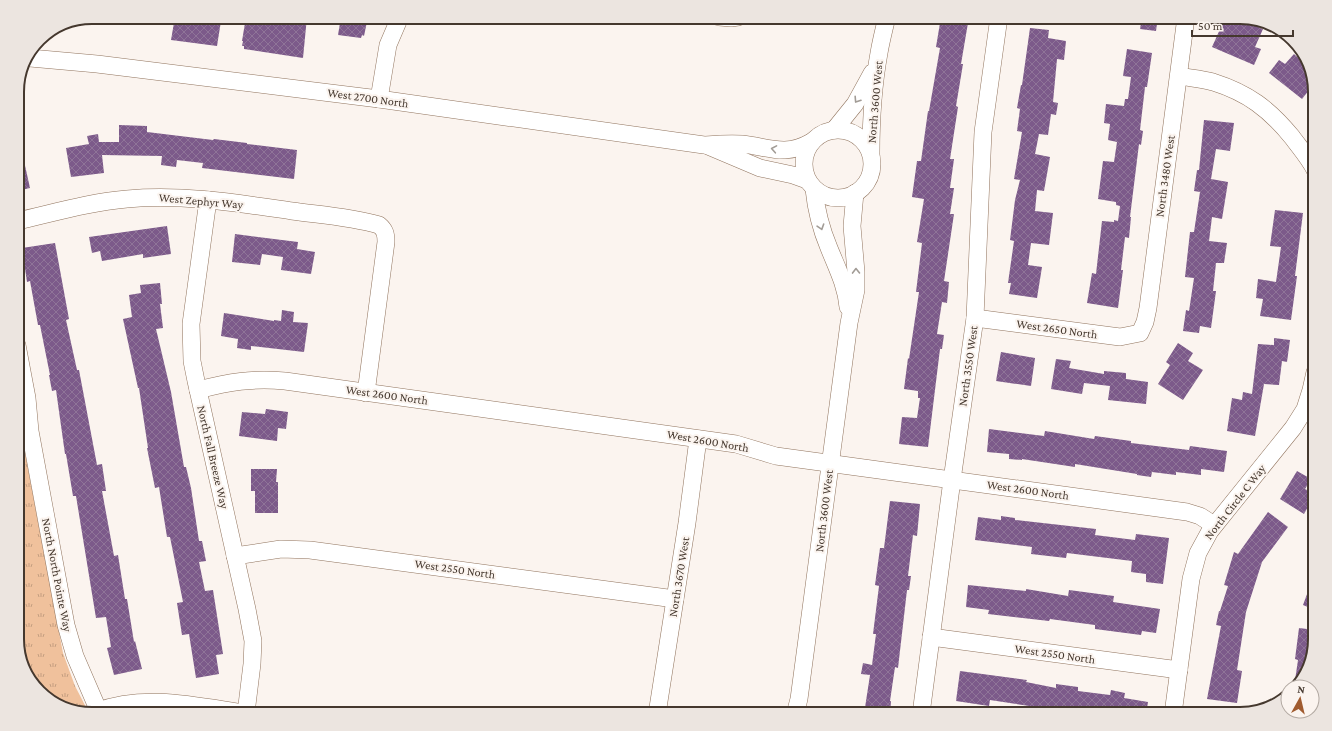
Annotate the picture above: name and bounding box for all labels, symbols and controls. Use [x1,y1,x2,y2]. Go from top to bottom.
scale bar [1192,12,1293,38]
text: 50 m [1198,19,1223,33]
street label: North 3600 West [864,59,886,144]
street label: West 2700 North [326,85,410,111]
one-way arrow [854,96,862,103]
street label: North 3480 West [1152,133,1178,218]
one-way arrow [771,146,777,154]
street label: West Zephyr Way [158,190,244,212]
one-way arrow [817,223,825,230]
one-way arrow [852,268,860,274]
street label: West 2650 North [1016,316,1099,342]
street label: North 3550 West [955,324,981,407]
street label: West 2600 North [345,382,430,408]
street label: North Fall Breeze Way [194,404,232,511]
street label: West 2600 North [666,427,751,455]
street label: North Circle C Way [1201,461,1269,542]
street label: North 3600 West [812,468,836,553]
street label: West 2600 North [986,477,1071,503]
street label: North North Pointe Way [39,517,75,634]
street label: North 3670 West [666,535,692,618]
street label: West 2550 North [414,556,497,582]
street label: West 2550 North [1014,641,1097,667]
north arrow [1280,679,1320,719]
text: N [1297,683,1306,696]

